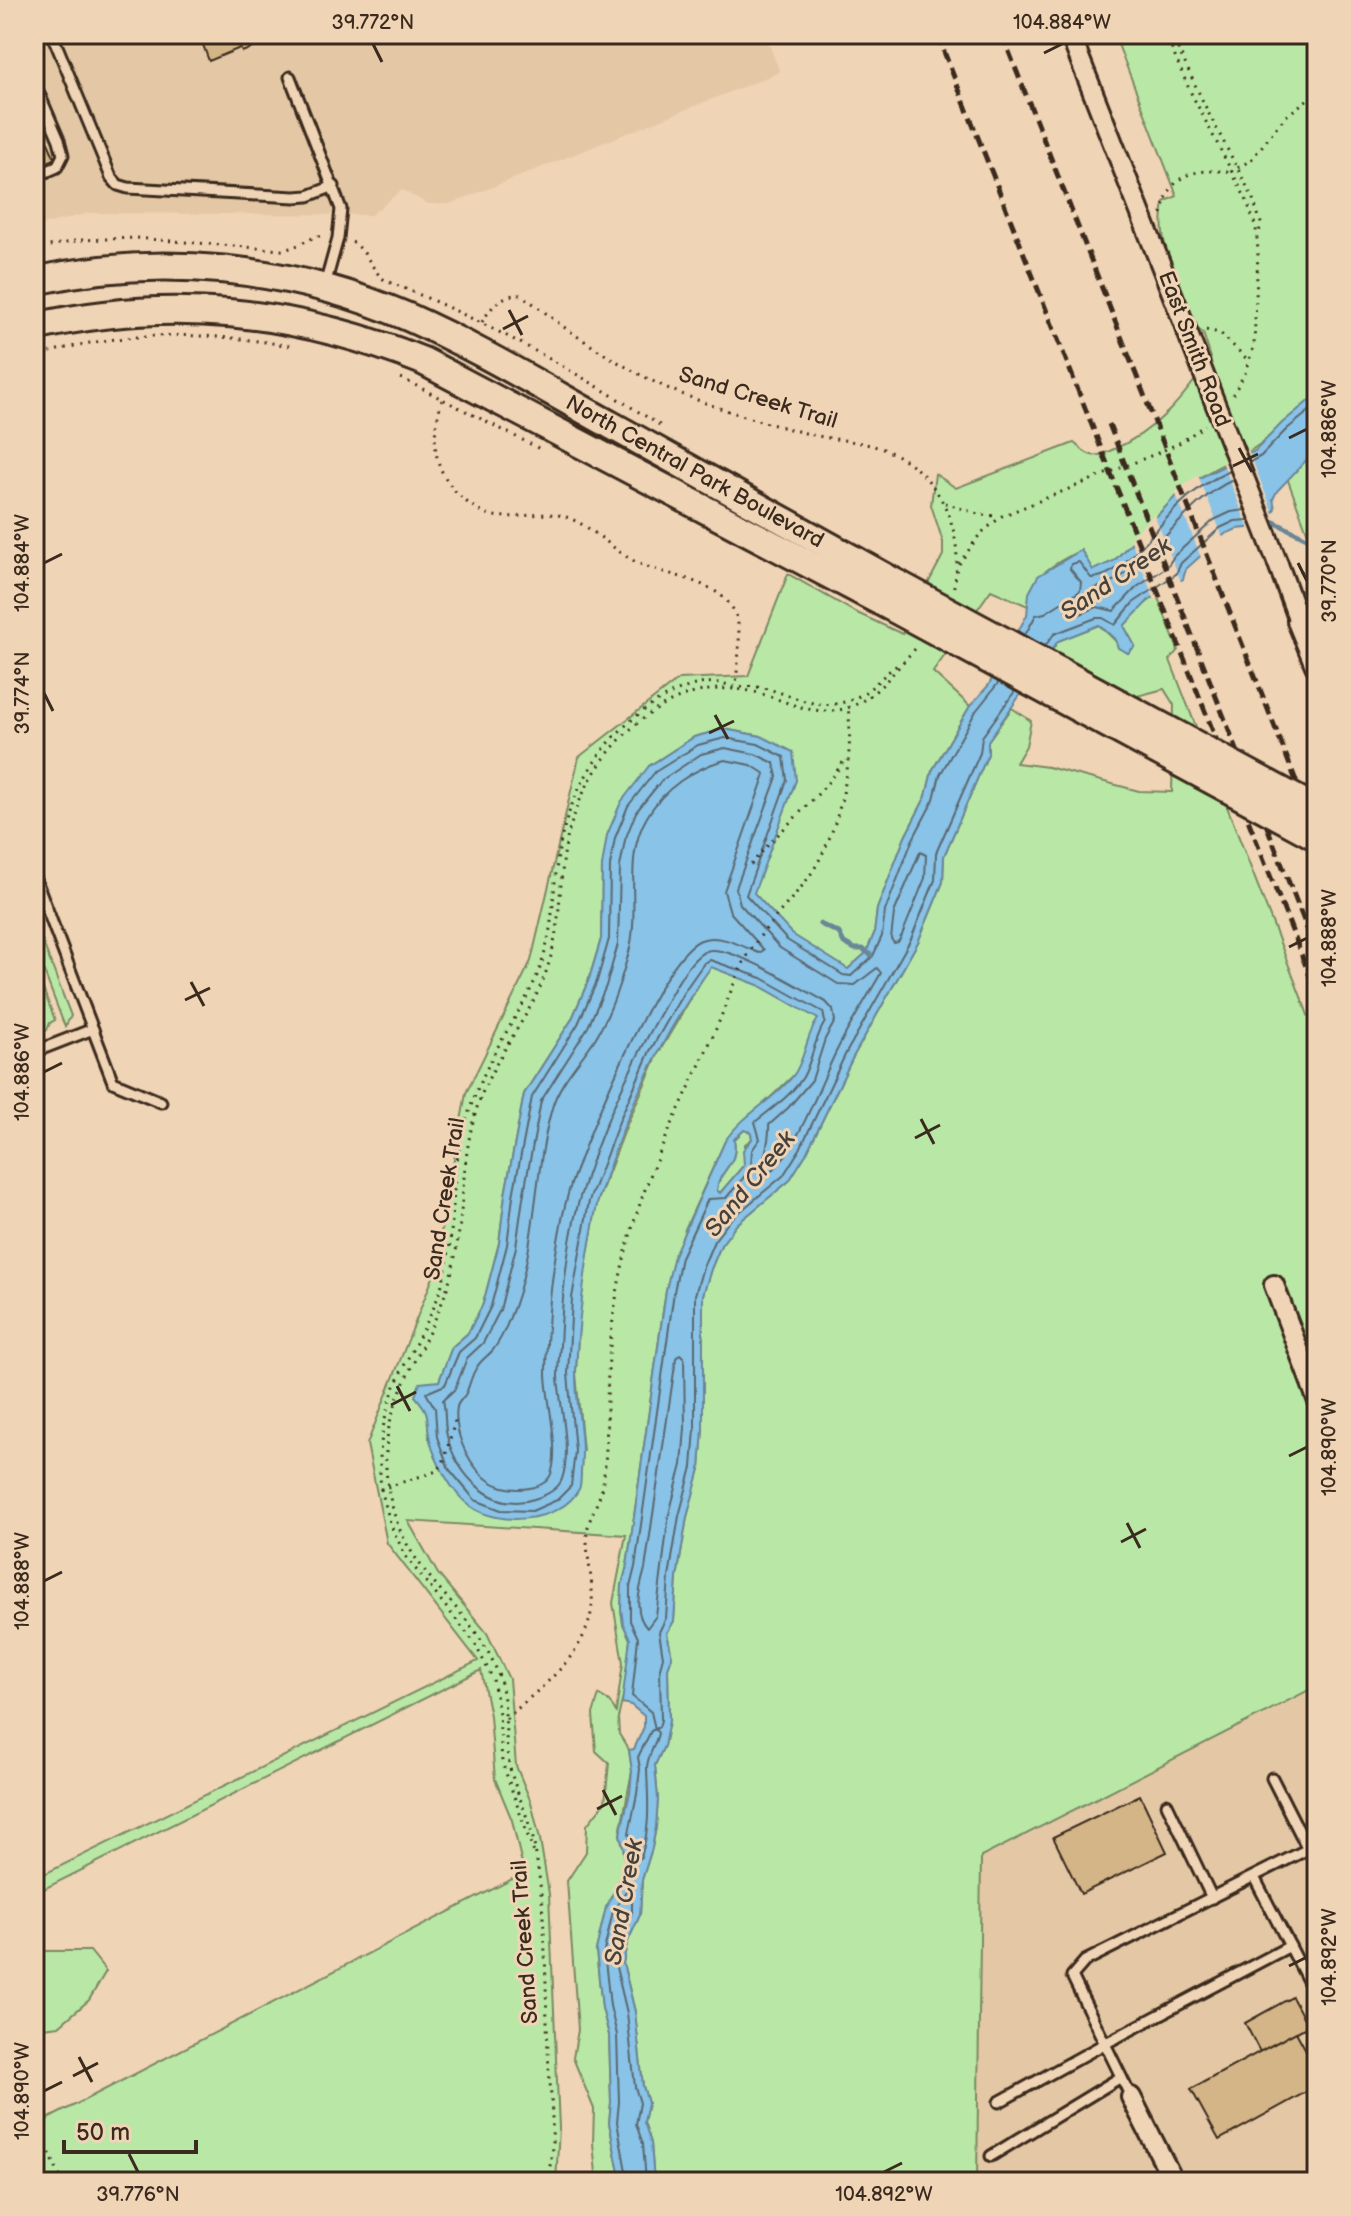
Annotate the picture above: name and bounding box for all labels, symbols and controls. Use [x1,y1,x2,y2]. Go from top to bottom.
text: 39.772°N [332,11,414,35]
text: 104.884°W [1013,11,1111,35]
street label: East Smith Road [1152,267,1236,431]
street label: Sand Creek Trail [676,361,840,435]
text: 104.886°W [1318,380,1342,478]
street label: North Central Park Boulevard [561,389,829,554]
text: 104.884°W [11,514,35,612]
water label: Sand Creek [1055,531,1178,627]
text: 39.770°N [1318,539,1342,623]
text: 39.774°N [11,651,35,735]
text: 104.888°W [1318,889,1342,987]
text: 104.886°W [11,1023,35,1121]
street label: Sand Creek Trail [419,1116,471,1282]
water label: Sand Creek [698,1124,802,1243]
text: 104.890°W [1318,1398,1342,1496]
text: 104.888°W [11,1532,35,1630]
water label: Sand Creek [599,1835,650,1968]
street label: Sand Creek Trail [506,1859,544,2025]
text: 104.892°W [1318,1908,1342,2006]
text: 104.890°W [11,2042,35,2140]
scale bar [64,2104,196,2154]
text: 50 m [76,2118,130,2147]
text: 39.776°N [96,2183,180,2207]
text: 104.892°W [835,2183,933,2207]

